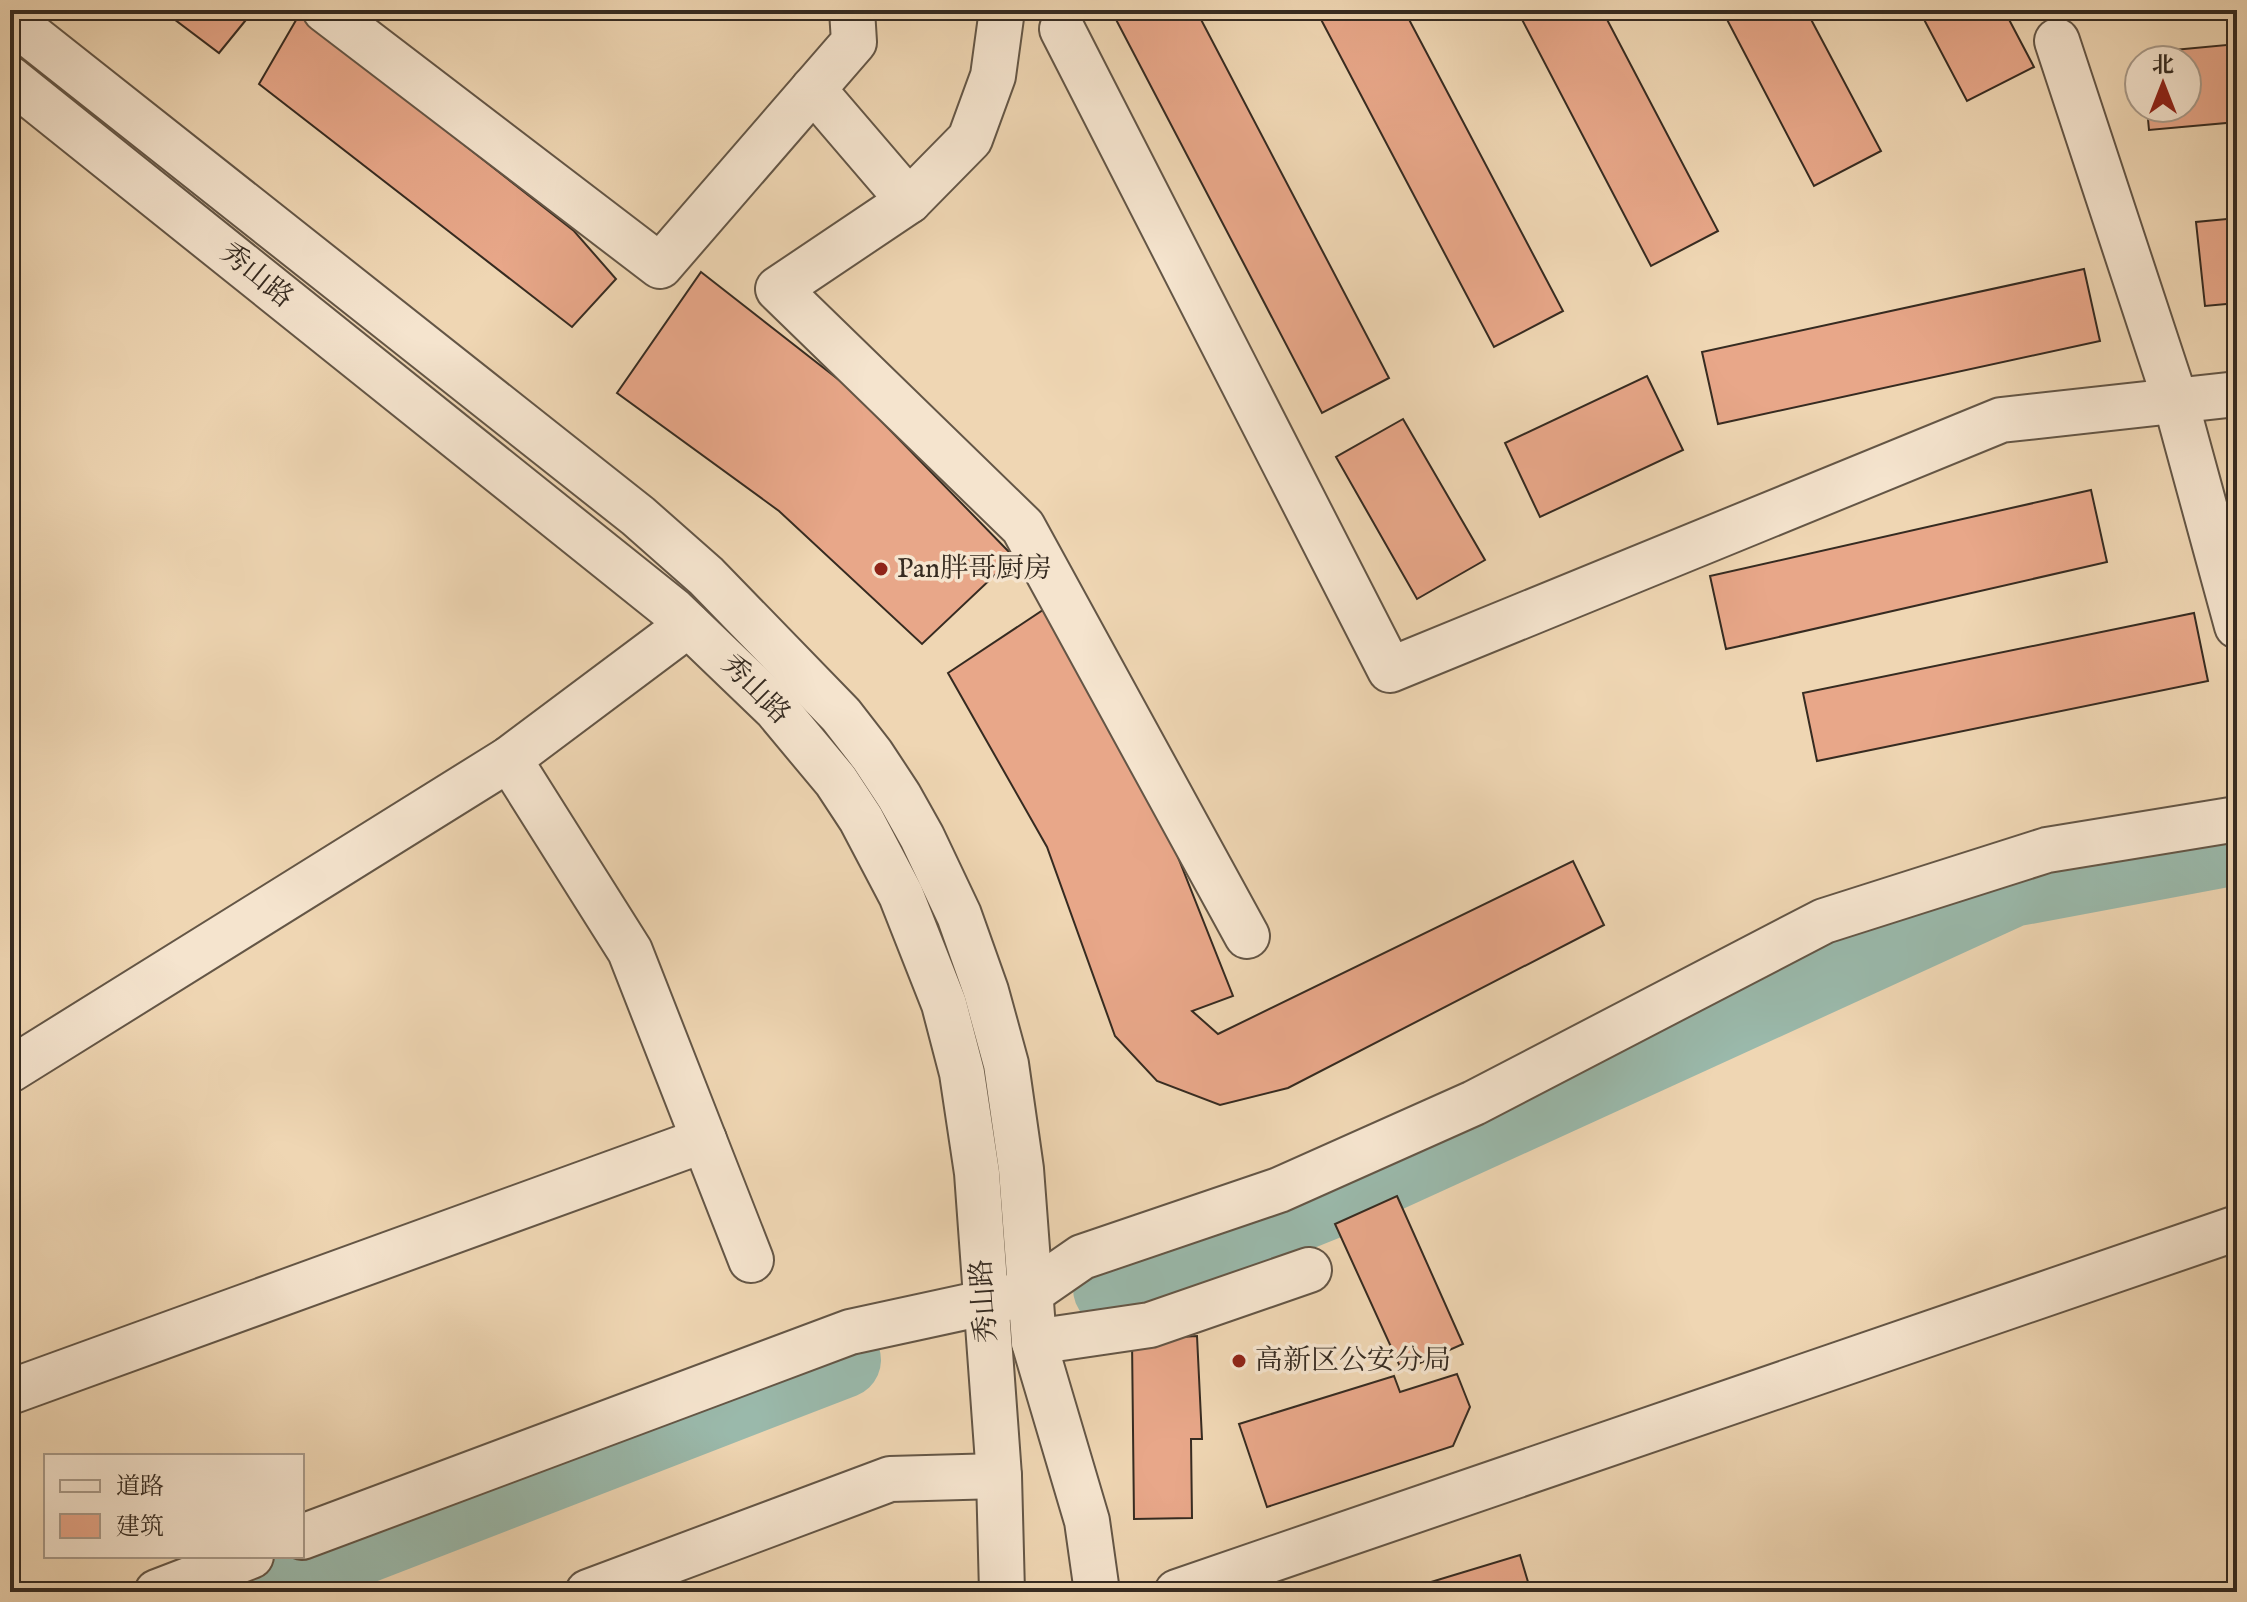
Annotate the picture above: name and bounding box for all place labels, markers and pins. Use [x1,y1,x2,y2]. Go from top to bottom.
place label: Pan胖哥厨房 [897,552,1052,587]
marker: Pan胖哥厨房 [872,560,890,578]
place label: 高新区公安分局 [1255,1344,1451,1379]
marker: 高新区公安分局 [1230,1352,1248,1370]

